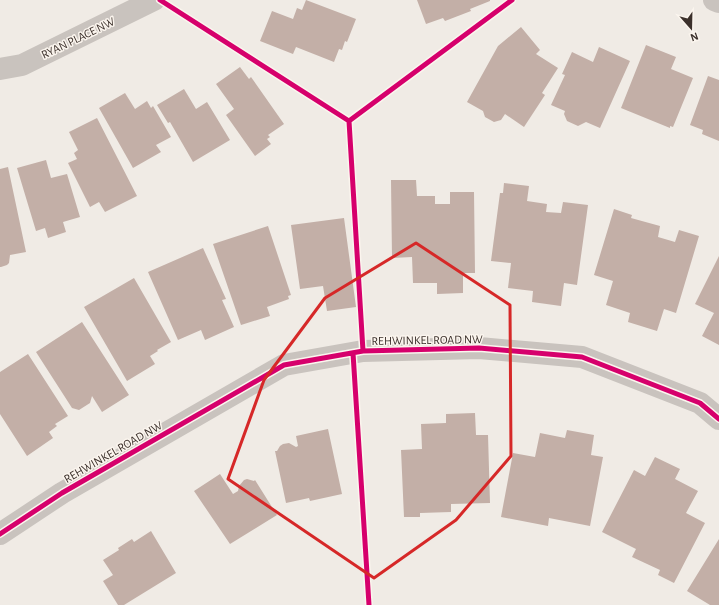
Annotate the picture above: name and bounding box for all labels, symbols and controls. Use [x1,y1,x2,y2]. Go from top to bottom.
north arrow [671,8,711,48]
street label: RYAN PLACE NW [39,15,117,61]
text: N [689,30,700,43]
street label: REHWINKEL ROAD NW [371,333,483,347]
street label: REHWINKEL ROAD NW [62,419,164,485]

